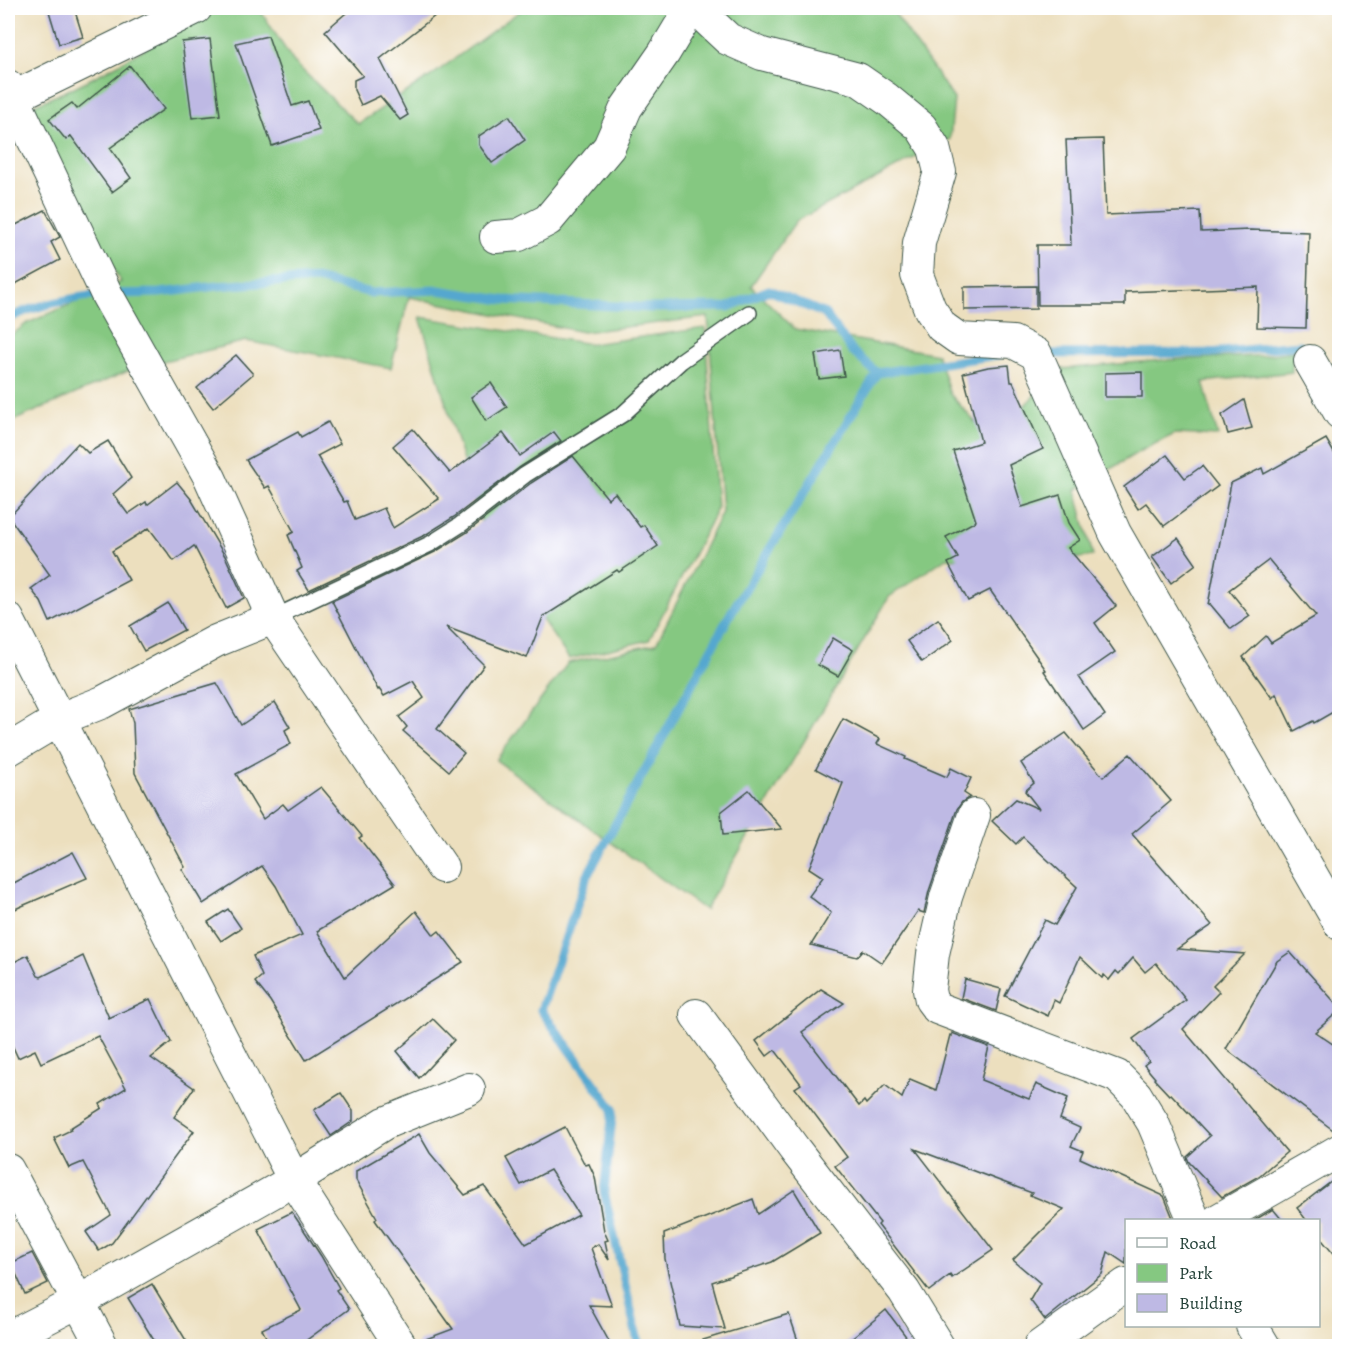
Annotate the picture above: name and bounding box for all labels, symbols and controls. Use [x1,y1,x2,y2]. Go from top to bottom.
legend [1125,1219,1320,1327]
text: Road [1179,1231,1217,1255]
text: Park [1179,1261,1213,1285]
text: Building [1179,1291,1243,1315]

